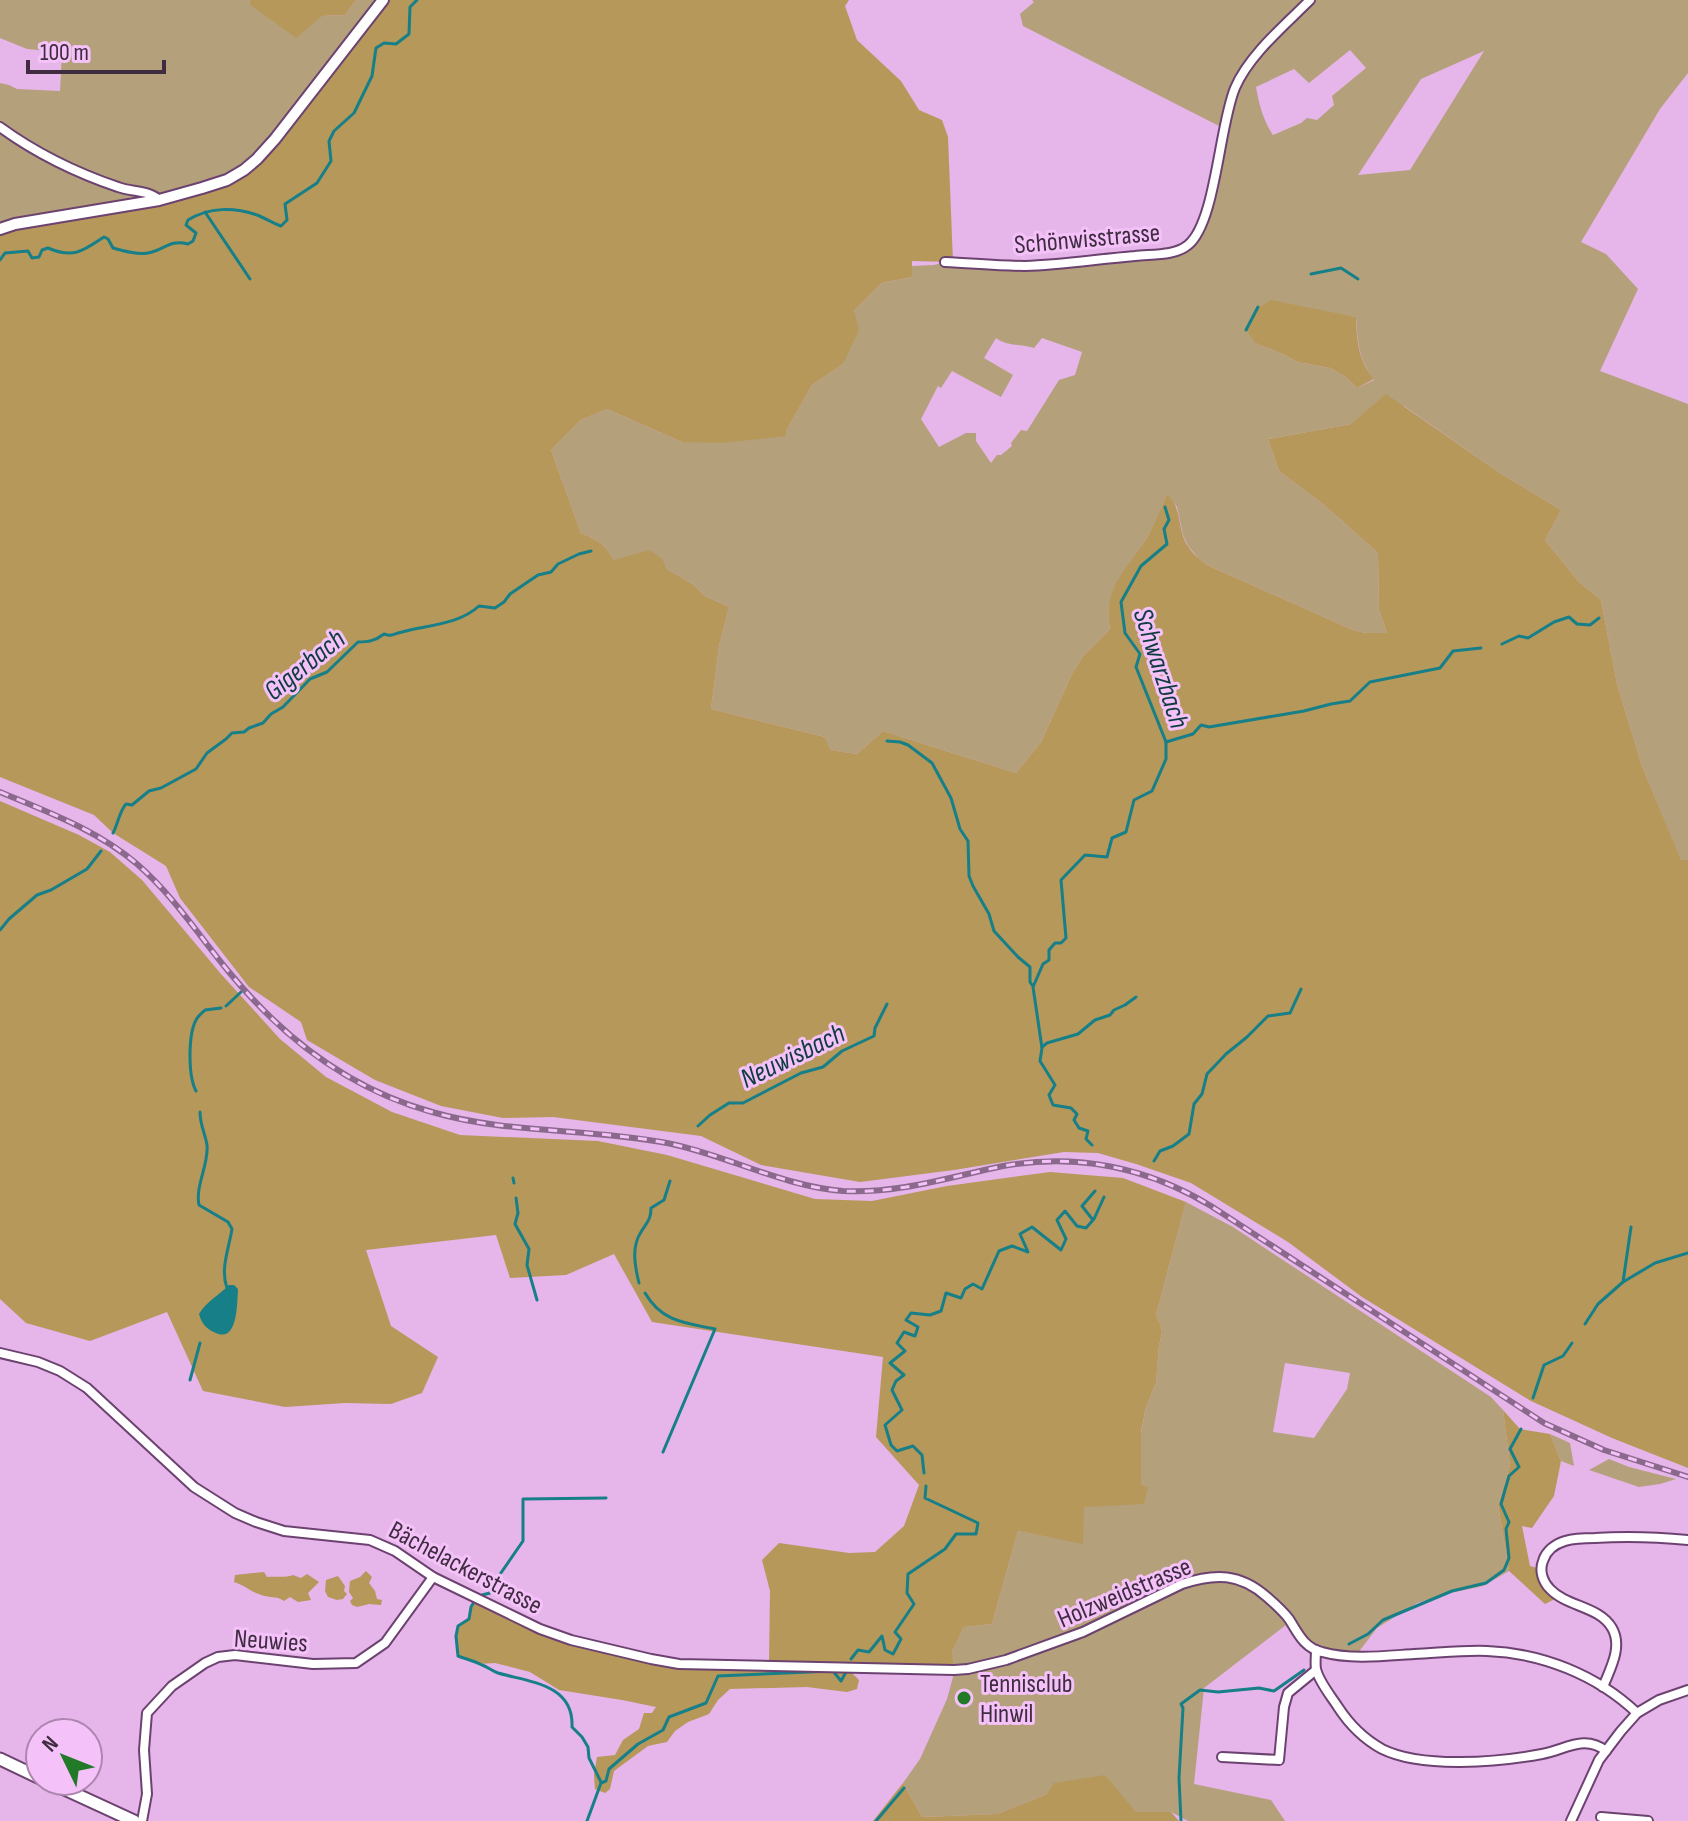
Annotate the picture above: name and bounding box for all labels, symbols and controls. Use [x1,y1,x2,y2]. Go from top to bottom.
scale bar [28,24,164,74]
text: 100 m [40,38,89,67]
street label: Schönwisstrasse [1013,218,1161,261]
water label: Schwarzbach [1126,604,1196,733]
water label: Gigerbach [258,622,352,708]
water label: Neuwisbach [735,1017,851,1096]
street label: Bächelackerstrasse [383,1515,547,1622]
street label: Holzweidstrasse [1053,1551,1196,1635]
street label: Neuwies [233,1623,309,1660]
place label: Tennisclub Hinwil [980,1669,1073,1730]
marker: Tennisclub Hinwil [955,1689,973,1707]
north arrow [24,1717,104,1797]
text: N [37,1731,64,1758]

